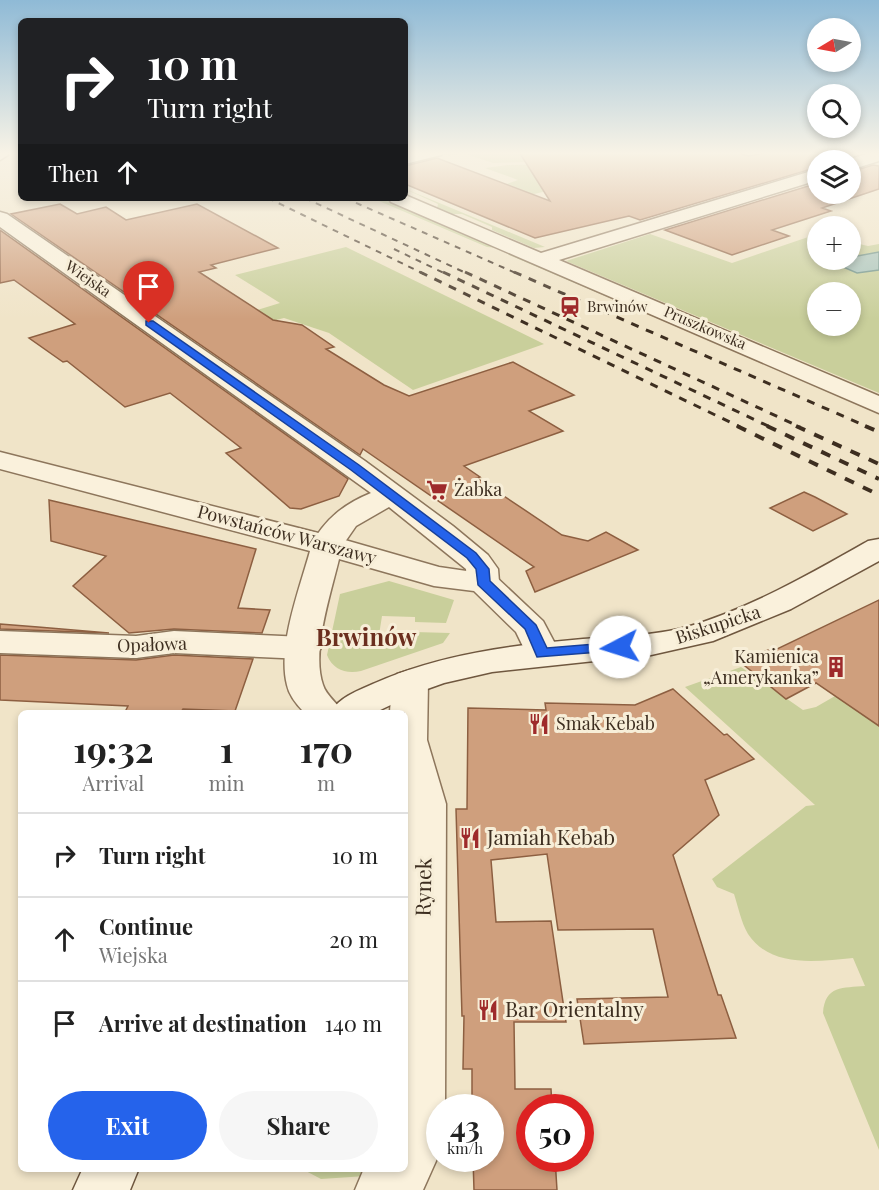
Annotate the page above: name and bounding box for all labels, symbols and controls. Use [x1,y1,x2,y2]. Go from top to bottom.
north arrow [807,18,861,72]
map controls [807,18,861,336]
text: 10 m [147,35,238,91]
icon: right [48,42,126,120]
button: search [807,84,861,138]
text: Turn right [147,89,272,125]
button: layers [807,150,861,204]
icon: ahead [111,156,144,189]
text: Then [48,158,99,188]
button: + [807,216,861,270]
street label: Wiejska [61,255,116,301]
pin [123,261,174,323]
icon: arrive [132,270,165,303]
button: − [807,282,861,336]
station icon: Brwinów [558,295,582,319]
place label: Brwinów [587,296,648,316]
street label: Pruszkowska [661,301,750,354]
place label: Żabka [454,477,502,501]
supermarket icon: Żabka [425,478,449,502]
street label: Powstańców Warszawy [195,499,379,569]
street label: Biskupicka [672,599,763,649]
position arrow [588,615,652,679]
district label: Brwinów [316,620,416,652]
street label: Opałowa [116,631,187,657]
place label: Kamienica „Amerykanka” [703,644,819,689]
building icon: Kamienica „Amerykanka” [824,655,848,679]
place label: Smak Kebab [556,711,655,735]
restaurant icon: Smak Kebab [527,712,551,736]
text: 19:32 [73,724,154,772]
text: 1 [220,724,233,772]
text: 170 [299,724,353,772]
text: Arrival [83,769,144,796]
text: min [209,769,244,796]
text: m [317,769,335,796]
place label: Jamiah Kebab [486,822,615,850]
restaurant icon: Jamiah Kebab [458,826,482,850]
icon: right [48,839,81,872]
text: Turn right [99,840,205,870]
text: 10 m [332,840,378,870]
street label: Rynek [407,857,437,917]
text: Continue [99,911,193,941]
icon: ahead [48,923,81,956]
text: 20 m [329,924,378,954]
text: Wiejska [99,941,168,968]
place label: Bar Orientalny [505,994,644,1022]
restaurant icon: Bar Orientalny [476,998,500,1022]
icon: arrive [48,1007,81,1040]
text: Arrive at destination [99,1008,307,1038]
text: 140 m [325,1008,382,1038]
button: Exit [48,1091,207,1160]
button: Share [219,1091,378,1160]
speed limit sign: 50 [516,1094,594,1172]
text: 43 [450,1106,480,1146]
text: km/h [447,1138,483,1158]

